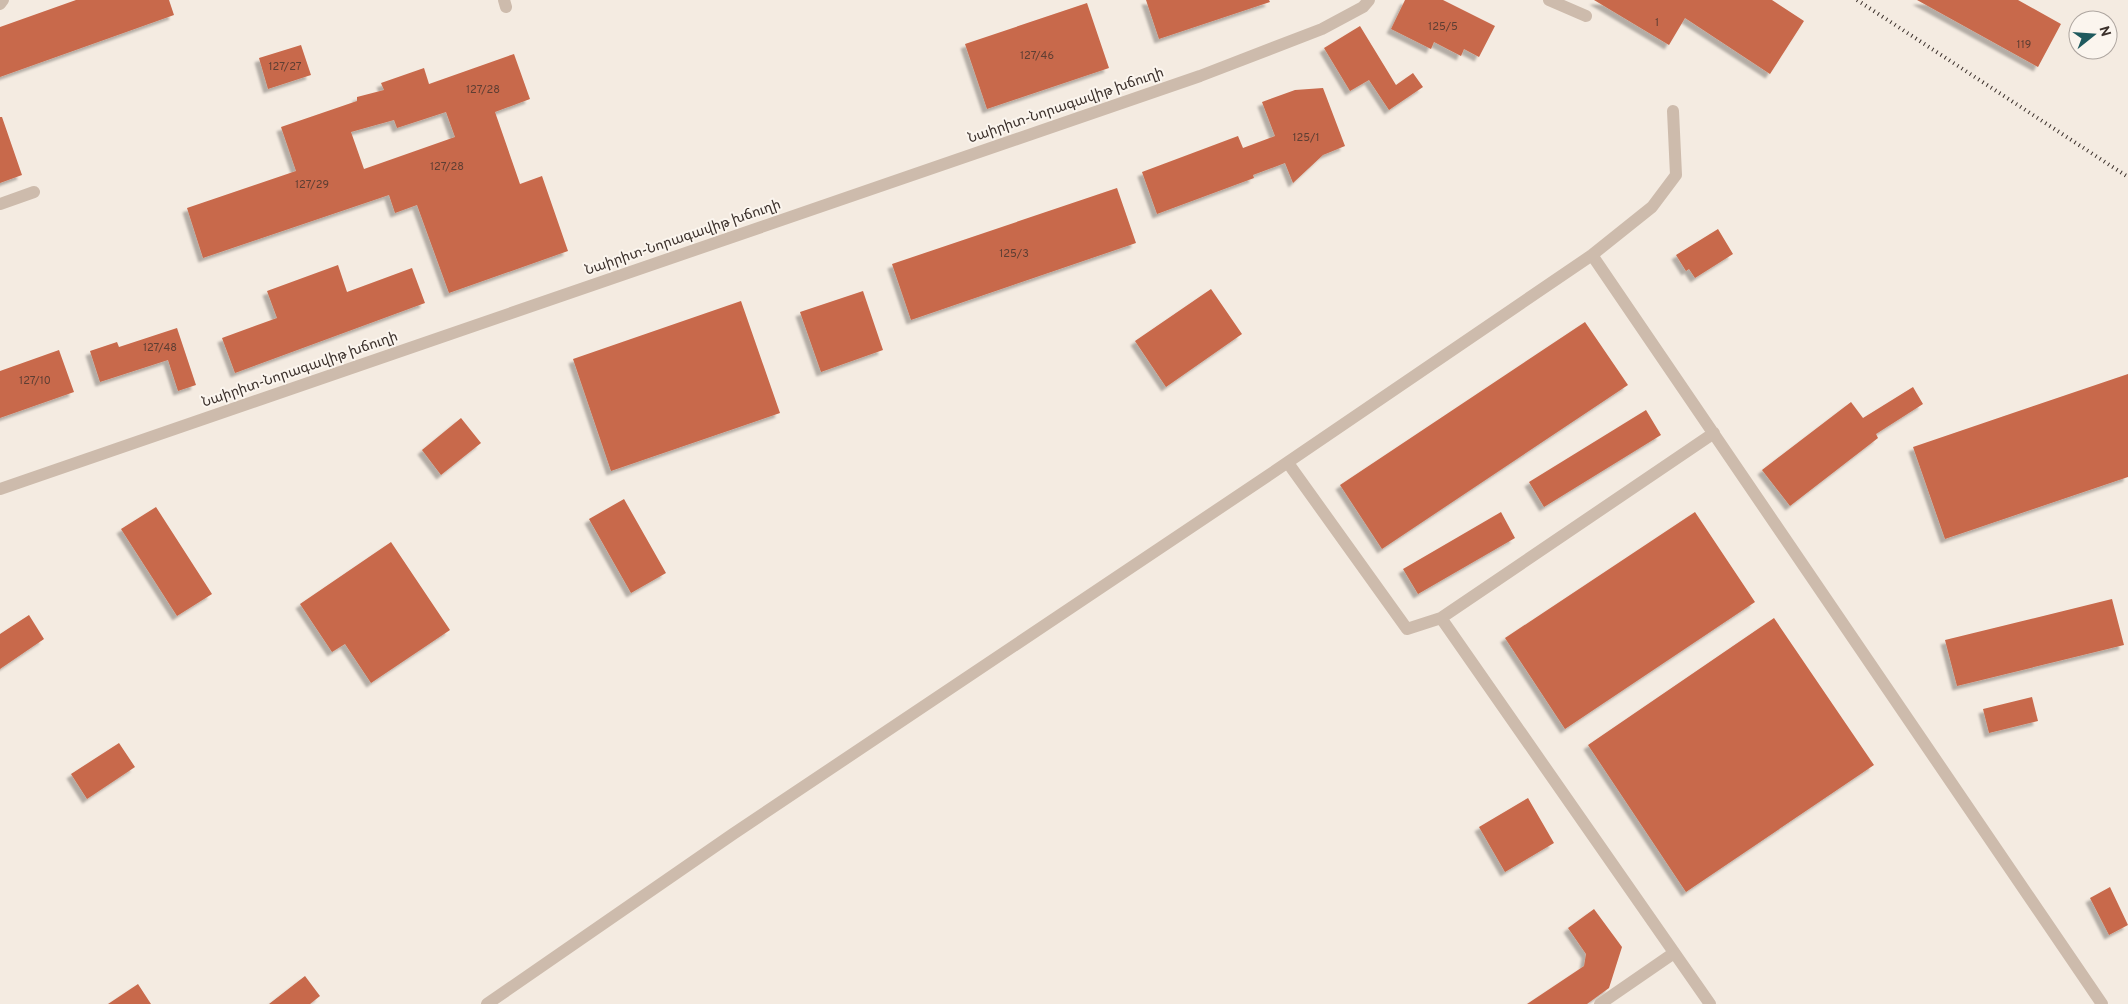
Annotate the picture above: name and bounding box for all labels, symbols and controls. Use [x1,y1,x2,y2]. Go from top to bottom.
north arrow [2068,10,2118,60]
house number: 1 [1655,16,1659,30]
house number: 125/5 [1428,20,1458,34]
text: N [2094,24,2114,39]
house number: 119 [2017,38,2031,52]
house number: 127/46 [1020,49,1054,63]
house number: 127/27 [268,60,302,74]
street label: Նաիրիտ-Նորագավիթ խճուղի [966,64,1166,148]
house number: 127/28 [466,83,500,97]
house number: 125/1 [1292,131,1320,145]
house number: 127/28 [430,160,464,174]
house number: 127/29 [295,178,329,192]
street label: Նաիրիտ-Նորագավիթ խճուղի [583,196,783,280]
house number: 125/3 [999,247,1029,261]
street label: Նաիրիտ-Նորագավիթ խճուղի [200,328,400,412]
house number: 127/48 [143,341,177,355]
house number: 127/10 [19,374,51,388]

